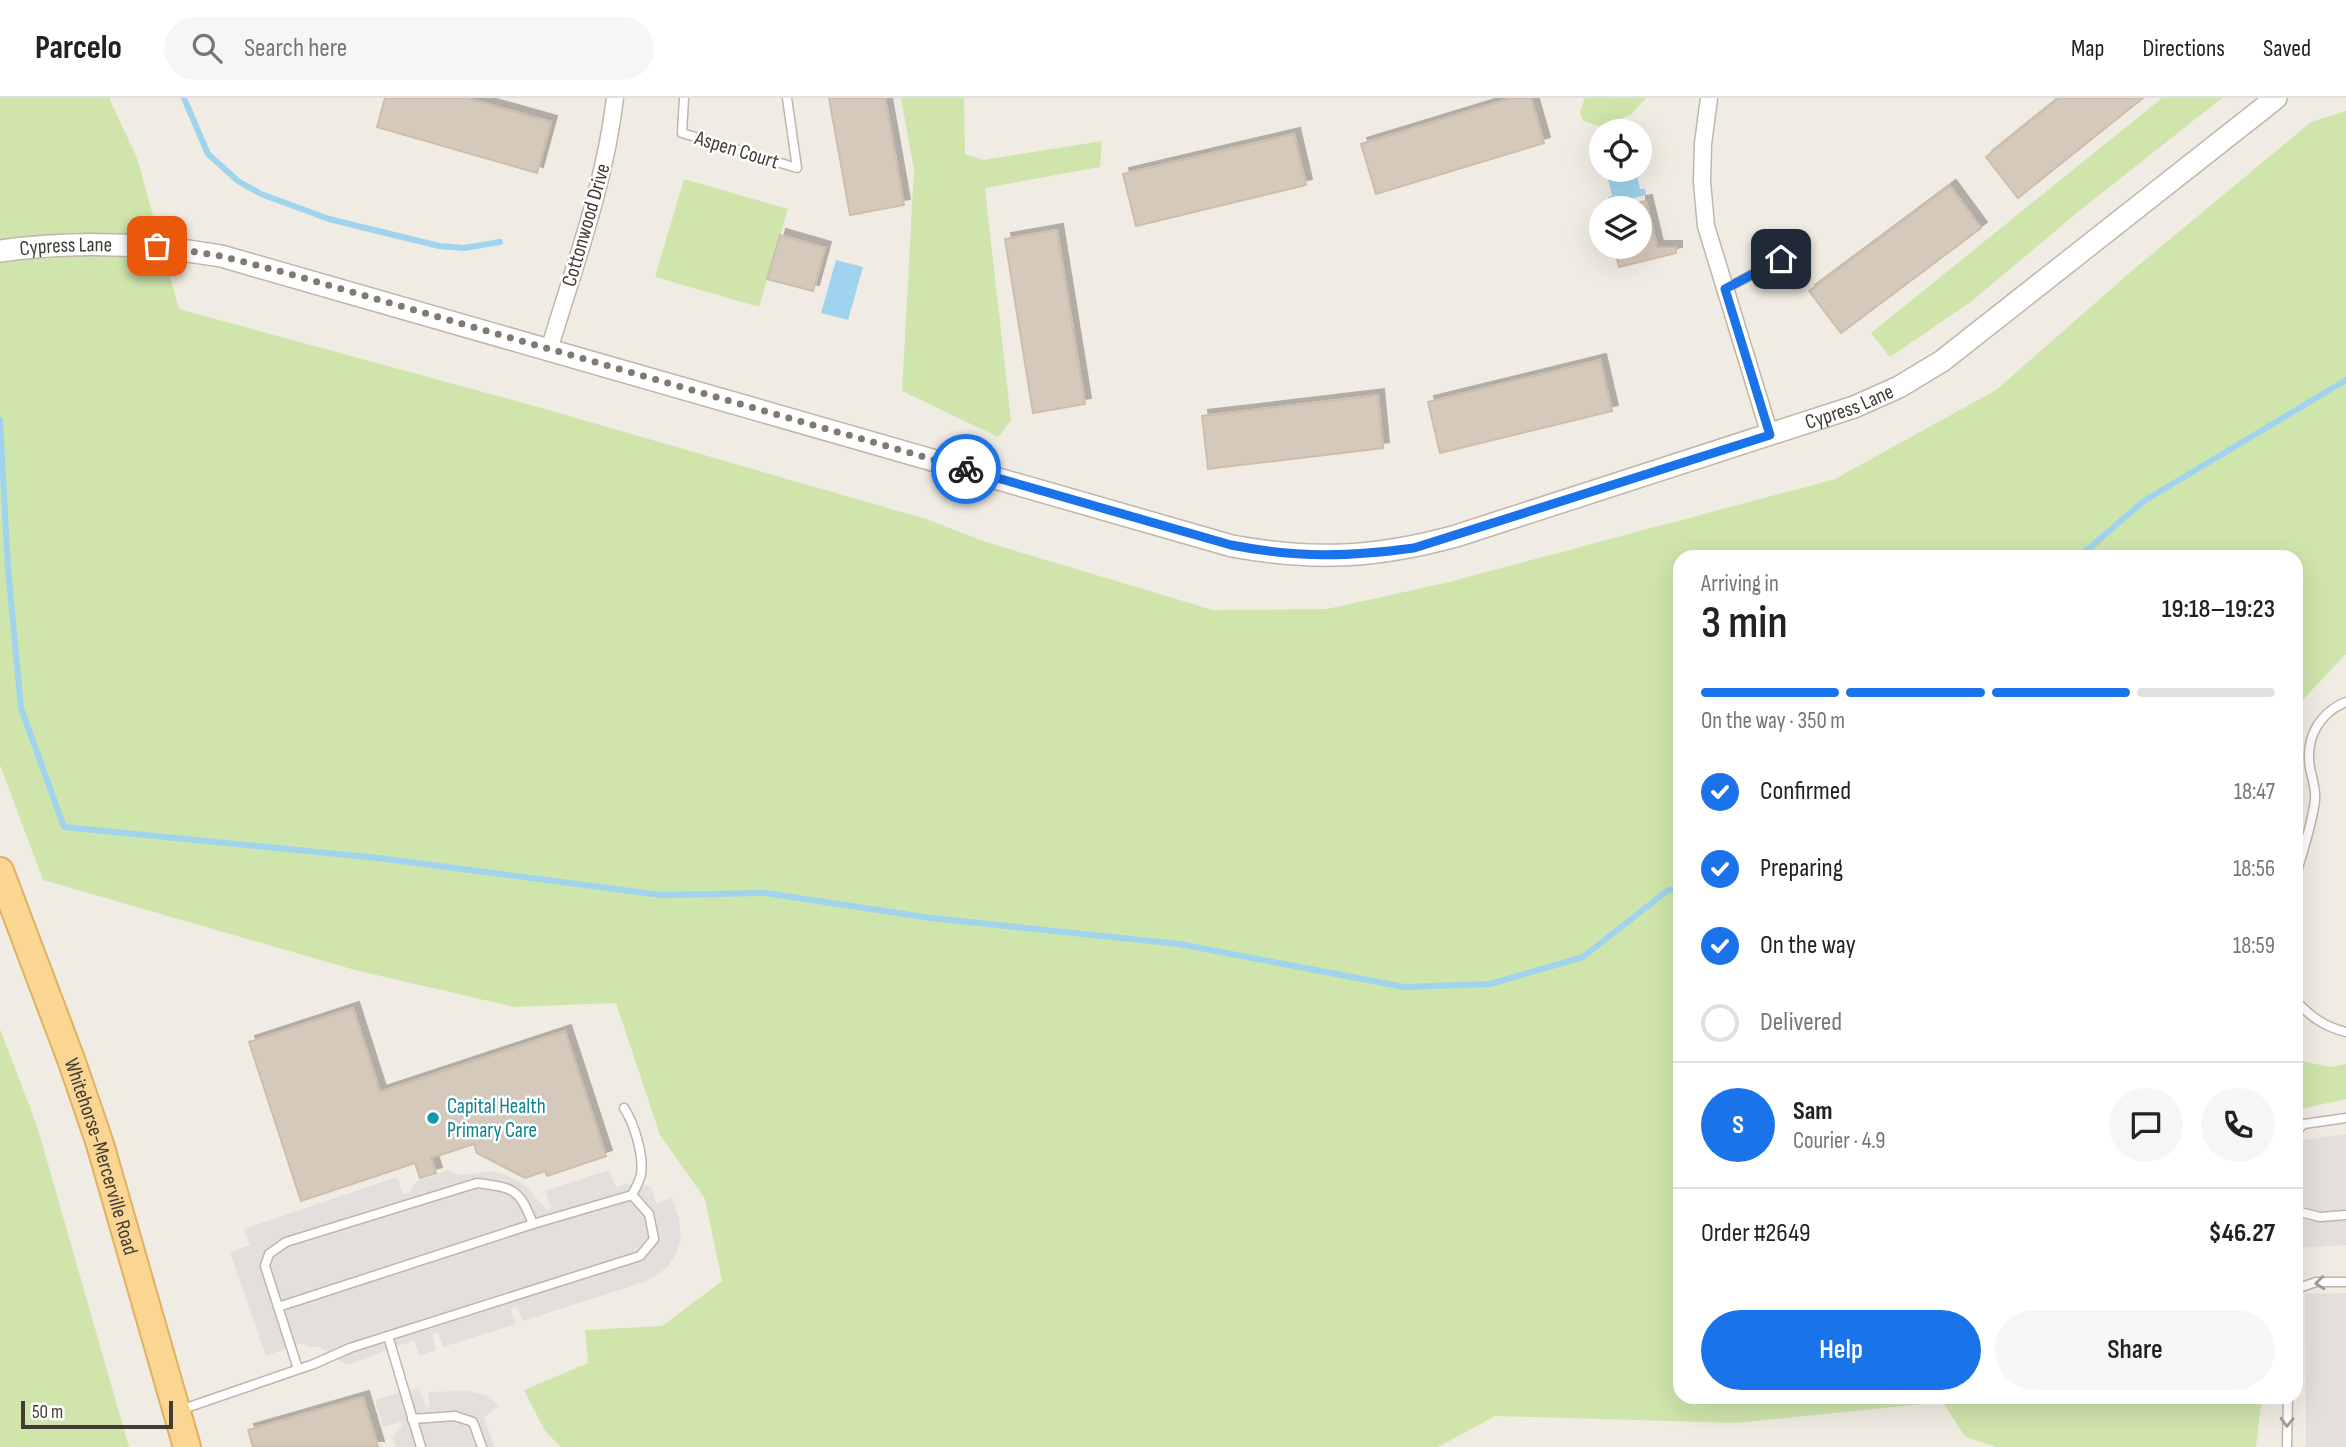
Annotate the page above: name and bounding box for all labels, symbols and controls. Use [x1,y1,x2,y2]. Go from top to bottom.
search box [164,17,654,80]
text: Parcelo [35,28,122,68]
icon: search [188,29,226,67]
text: Search here [244,33,347,64]
text: Map [2071,34,2104,63]
text: Directions [2142,34,2225,63]
text: Saved [2263,34,2311,63]
map controls [1589,119,1652,259]
button: locate [1589,119,1652,182]
street label: Aspen Court [691,125,782,175]
street label: Cottonwood Drive [556,161,616,289]
button: layers [1589,196,1652,259]
pin [127,216,187,276]
icon: bag [138,227,176,265]
pin [1751,229,1811,289]
street label: Cypress Lane [18,232,112,261]
icon: home [1762,240,1800,278]
street label: Cypress Lane [1802,379,1897,435]
courier [931,434,1001,504]
icon: bike [947,450,985,488]
text: Arriving in [1701,570,1779,598]
text: 19:18–19:23 [2162,594,2275,625]
text: 3 min [1701,596,1788,651]
text: On the way · 350 m [1701,707,1845,735]
icon: check [1701,773,1739,811]
text: Confirmed [1760,776,1851,807]
text: 18:47 [2234,778,2275,806]
icon: check [1701,850,1739,888]
text: Preparing [1760,853,1843,884]
text: 18:56 [2233,855,2275,883]
icon: check [1701,927,1739,965]
text: On the way [1760,930,1856,961]
text: 18:59 [2233,932,2275,960]
text: Delivered [1760,1007,1842,1038]
street label: Whitehorse-Mercerville Road [59,1055,144,1258]
button: chat [2109,1088,2183,1162]
button: phone [2201,1088,2275,1162]
place label: Capital Health Primary Care [447,1094,546,1143]
text: Sam [1793,1096,1833,1127]
marker: Capital Health Primary Care [425,1110,441,1126]
text: S [1732,1110,1744,1141]
text: Courier · 4.9 [1793,1127,1885,1155]
text: Order #2649 [1701,1218,1811,1249]
text: $46.27 [2209,1218,2275,1249]
one-way arrow [2315,1275,2326,1290]
button: Help [1701,1310,1981,1390]
button: Share [1995,1310,2275,1390]
scale bar [21,1398,173,1430]
text: 50 m [32,1401,63,1424]
one-way arrow [2280,1417,2295,1428]

